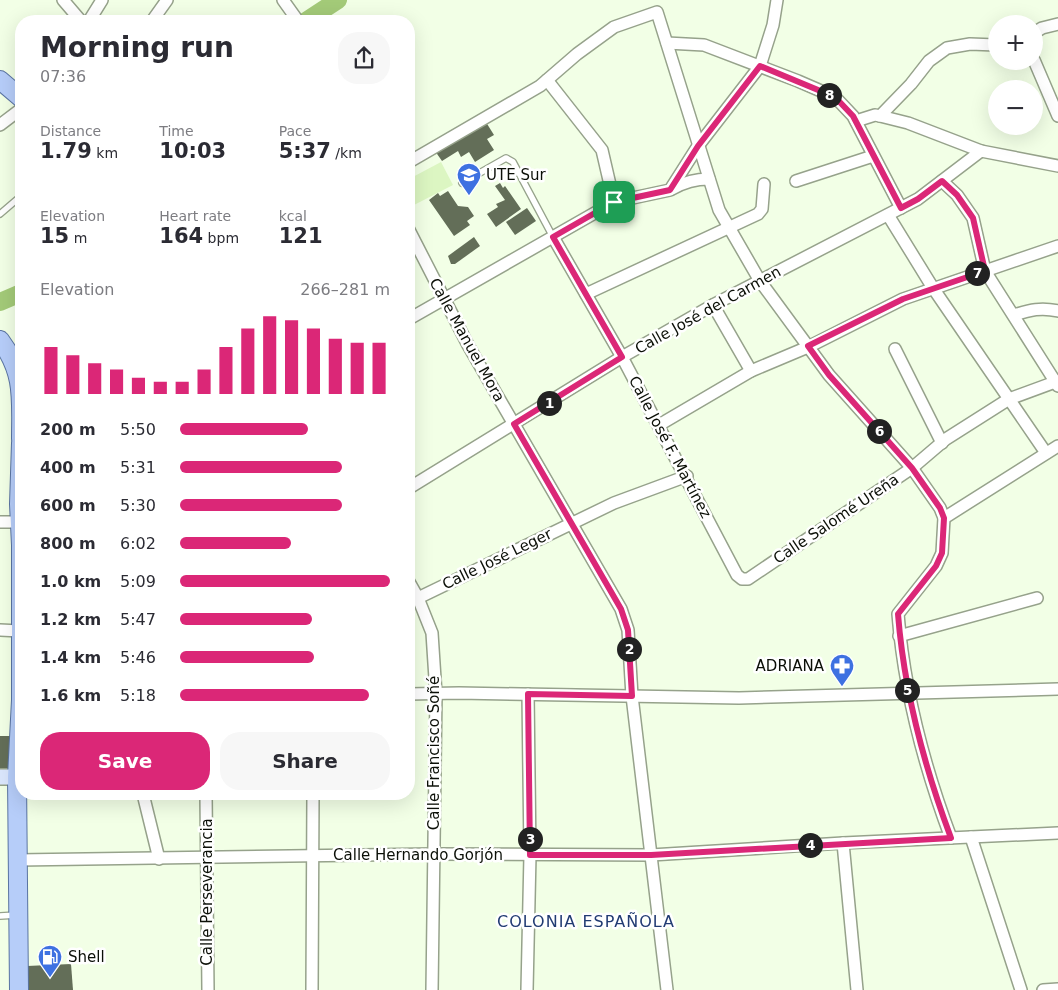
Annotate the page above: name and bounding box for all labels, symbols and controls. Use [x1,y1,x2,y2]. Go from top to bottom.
map controls [988,15,1043,135]
button: + [988,15,1043,70]
text: Morning run [40,31,234,64]
button: share [338,32,390,84]
text: 07:36 [40,67,86,86]
button: − [988,80,1043,135]
pin: 8 [816,82,842,108]
text: 8 [825,87,834,103]
text: Distance [40,123,101,139]
text: Time [159,123,194,139]
text: Pace [279,123,311,139]
text: 1.79 [40,139,92,163]
text: 10:03 [159,139,226,163]
text: 5:37 [279,139,331,163]
text: km [92,145,118,161]
text: /km [331,145,362,161]
school or university icon: UTE Sur [456,162,482,196]
place label: UTE Sur [486,166,546,184]
pin [593,181,635,223]
icon: arrive [600,188,628,216]
text: Elevation [40,208,105,224]
text: Heart rate [159,208,231,224]
text: kcal [279,208,307,224]
text: 15 [40,224,69,248]
text: 164 [159,224,203,248]
text: 121 [279,224,323,248]
text: m [69,230,87,246]
text: bpm [203,230,239,246]
pin: 7 [964,260,990,286]
street label: Calle José del Carmen [632,262,784,358]
text: 7 [973,265,982,281]
street label: Calle Manuel Mora [425,275,509,405]
text: Elevation [40,280,114,299]
text: 266–281 m [300,280,390,299]
street label: Calle José F. Martínez [625,373,715,521]
pin: 1 [536,390,562,416]
text: 1 [545,395,554,411]
pin: 6 [866,418,892,444]
text: 200 m [40,420,96,439]
text: 5:50 [120,420,156,439]
text: 6 [875,423,884,439]
text: 400 m [40,458,96,477]
text: 5:31 [120,458,156,477]
street label: Calle Salomé Ureña [770,470,902,568]
text: 600 m [40,496,96,515]
text: 5:30 [120,496,156,515]
street label: Calle José Leger [439,524,555,593]
text: 800 m [40,534,96,553]
text: 6:02 [120,534,156,553]
text: 1.0 km [40,572,101,591]
text: 5:09 [120,572,156,591]
text: 1.2 km [40,610,101,629]
text: 5:47 [120,610,156,629]
pin: 2 [616,636,642,662]
text: 2 [625,641,634,657]
text: 1.4 km [40,648,101,667]
text: 5:46 [120,648,156,667]
pharmacy icon: ADRIANA [829,653,855,687]
place label: ADRIANA [756,657,825,675]
street label: Calle Francisco Soñé [425,676,443,830]
pin: 5 [894,678,920,702]
text: 5 [903,682,912,698]
text: 1.6 km [40,686,101,705]
text: 5:18 [120,686,156,705]
button: Save [40,732,210,790]
button: Share [220,732,390,790]
street label: Calle Perseverancia [198,818,216,966]
pin: 3 [518,826,542,852]
text: 3 [526,831,535,847]
pin: 4 [798,832,822,858]
text: 4 [806,837,815,853]
street label: Calle Hernando Gorjón [333,846,503,864]
district label: COLONIA ESPAÑOLA [497,912,675,931]
fuel station icon: Shell [37,944,63,978]
place label: Shell [68,948,105,966]

